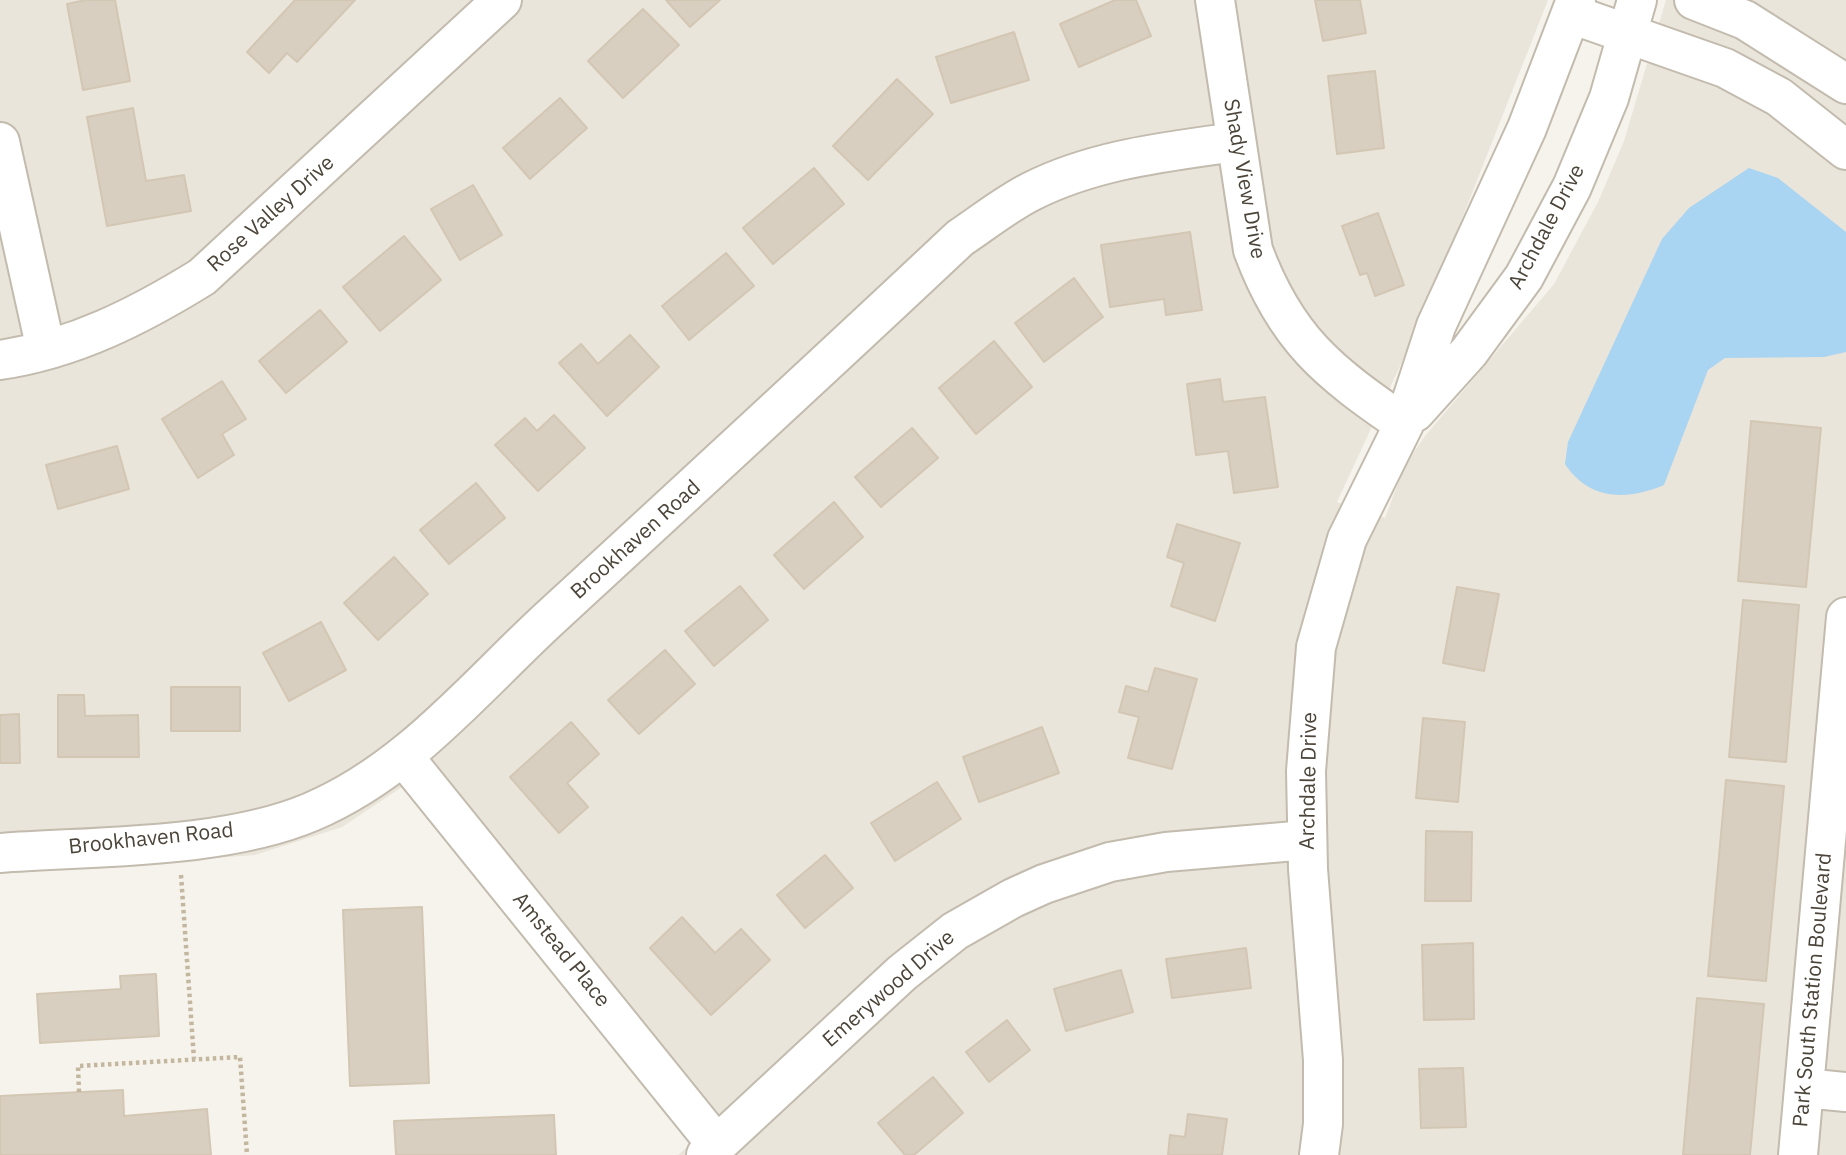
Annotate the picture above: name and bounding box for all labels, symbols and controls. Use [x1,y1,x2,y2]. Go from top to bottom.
street label: Shady View Drive [1218,97,1270,261]
street label: Rose Valley Drive [202,150,340,278]
street label: Archdale Drive [1504,160,1590,294]
street label: Brookhaven Road [566,475,706,605]
street label: Archdale Drive [1295,712,1323,850]
street label: Brookhaven Road [67,818,235,860]
street label: Park South Station Boulevard [1788,852,1838,1128]
street label: Amstead Place [507,887,615,1013]
street label: Emerywood Drive [818,925,960,1053]

